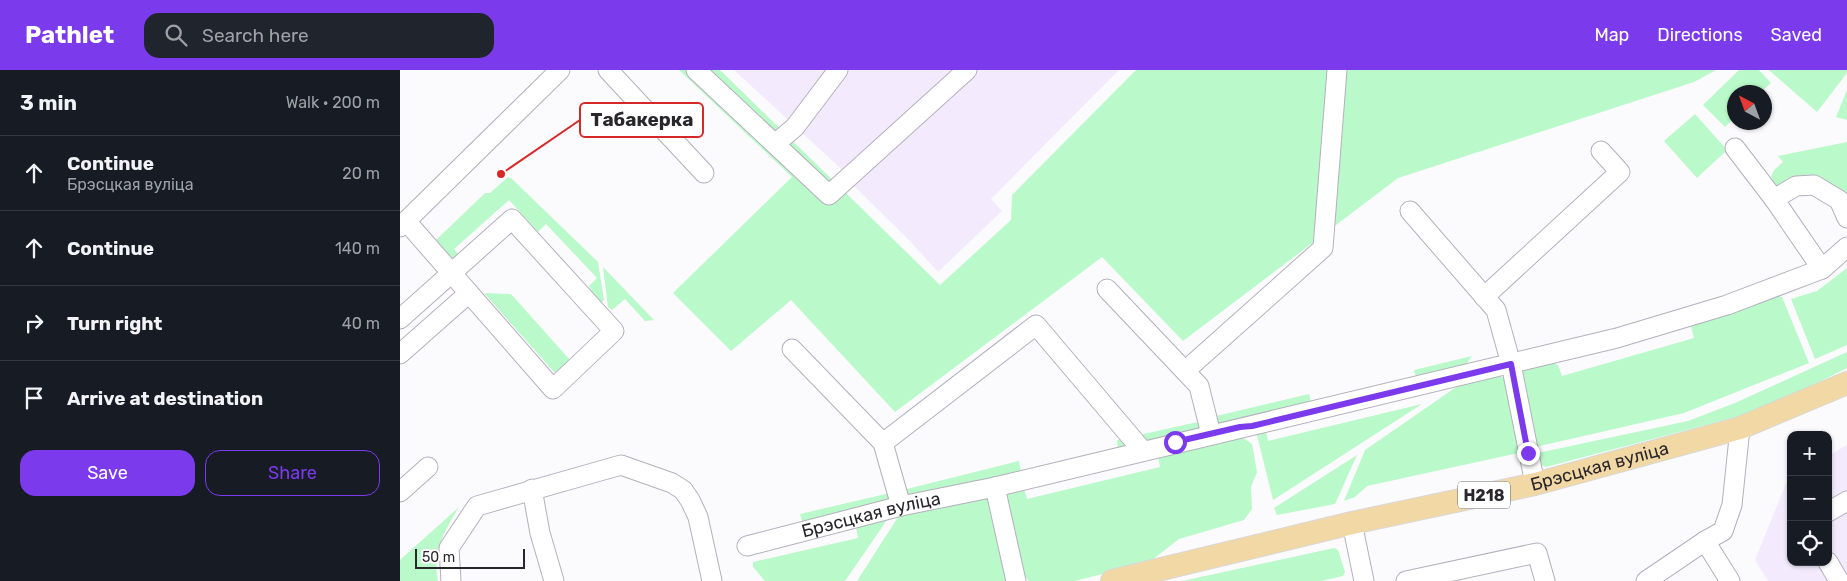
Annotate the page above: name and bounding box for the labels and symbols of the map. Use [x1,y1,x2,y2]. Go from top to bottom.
north arrow [1727,85,1772,130]
callout: Табакерка [580,103,703,137]
text: Табакерка [590,108,694,131]
route start [1164,431,1187,454]
street label: Брэсцкая вуліца [1528,437,1671,496]
route end [1517,442,1540,465]
road number: Н218 [1458,482,1510,508]
street label: Брэсцкая вуліца [799,487,942,542]
scale bar [415,546,525,569]

